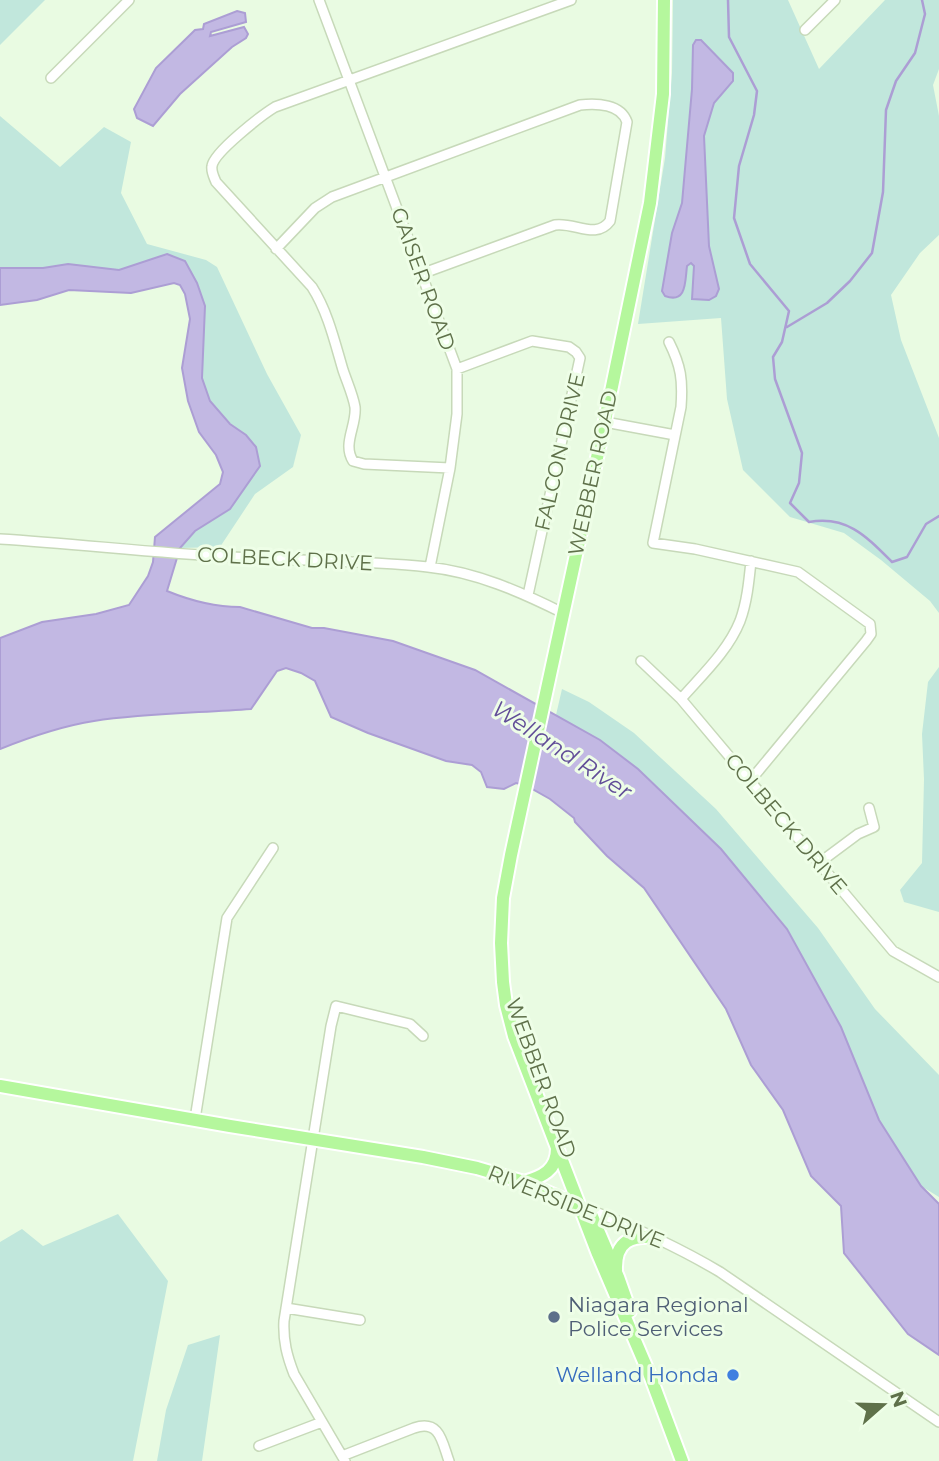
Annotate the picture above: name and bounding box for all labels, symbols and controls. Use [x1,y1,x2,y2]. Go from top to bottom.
street label: GAISER ROAD [386,204,461,354]
street label: FALCON DRIVE [529,371,590,533]
street label: WEBBER ROAD [563,388,622,558]
street label: COLBECK DRIVE [196,541,374,576]
water label: Welland River [487,694,638,806]
street label: COLBECK DRIVE [720,748,853,899]
street label: WEBBER ROAD [501,994,582,1161]
street label: RIVERSIDE DRIVE [484,1160,668,1253]
place label: Niagara Regional Police Services [568,1292,749,1341]
marker: Niagara Regional Police Services [546,1309,562,1325]
place label: Welland Honda [555,1362,719,1387]
marker: Welland Honda [725,1367,741,1383]
north arrow [848,1370,918,1440]
text: N [885,1388,912,1411]

